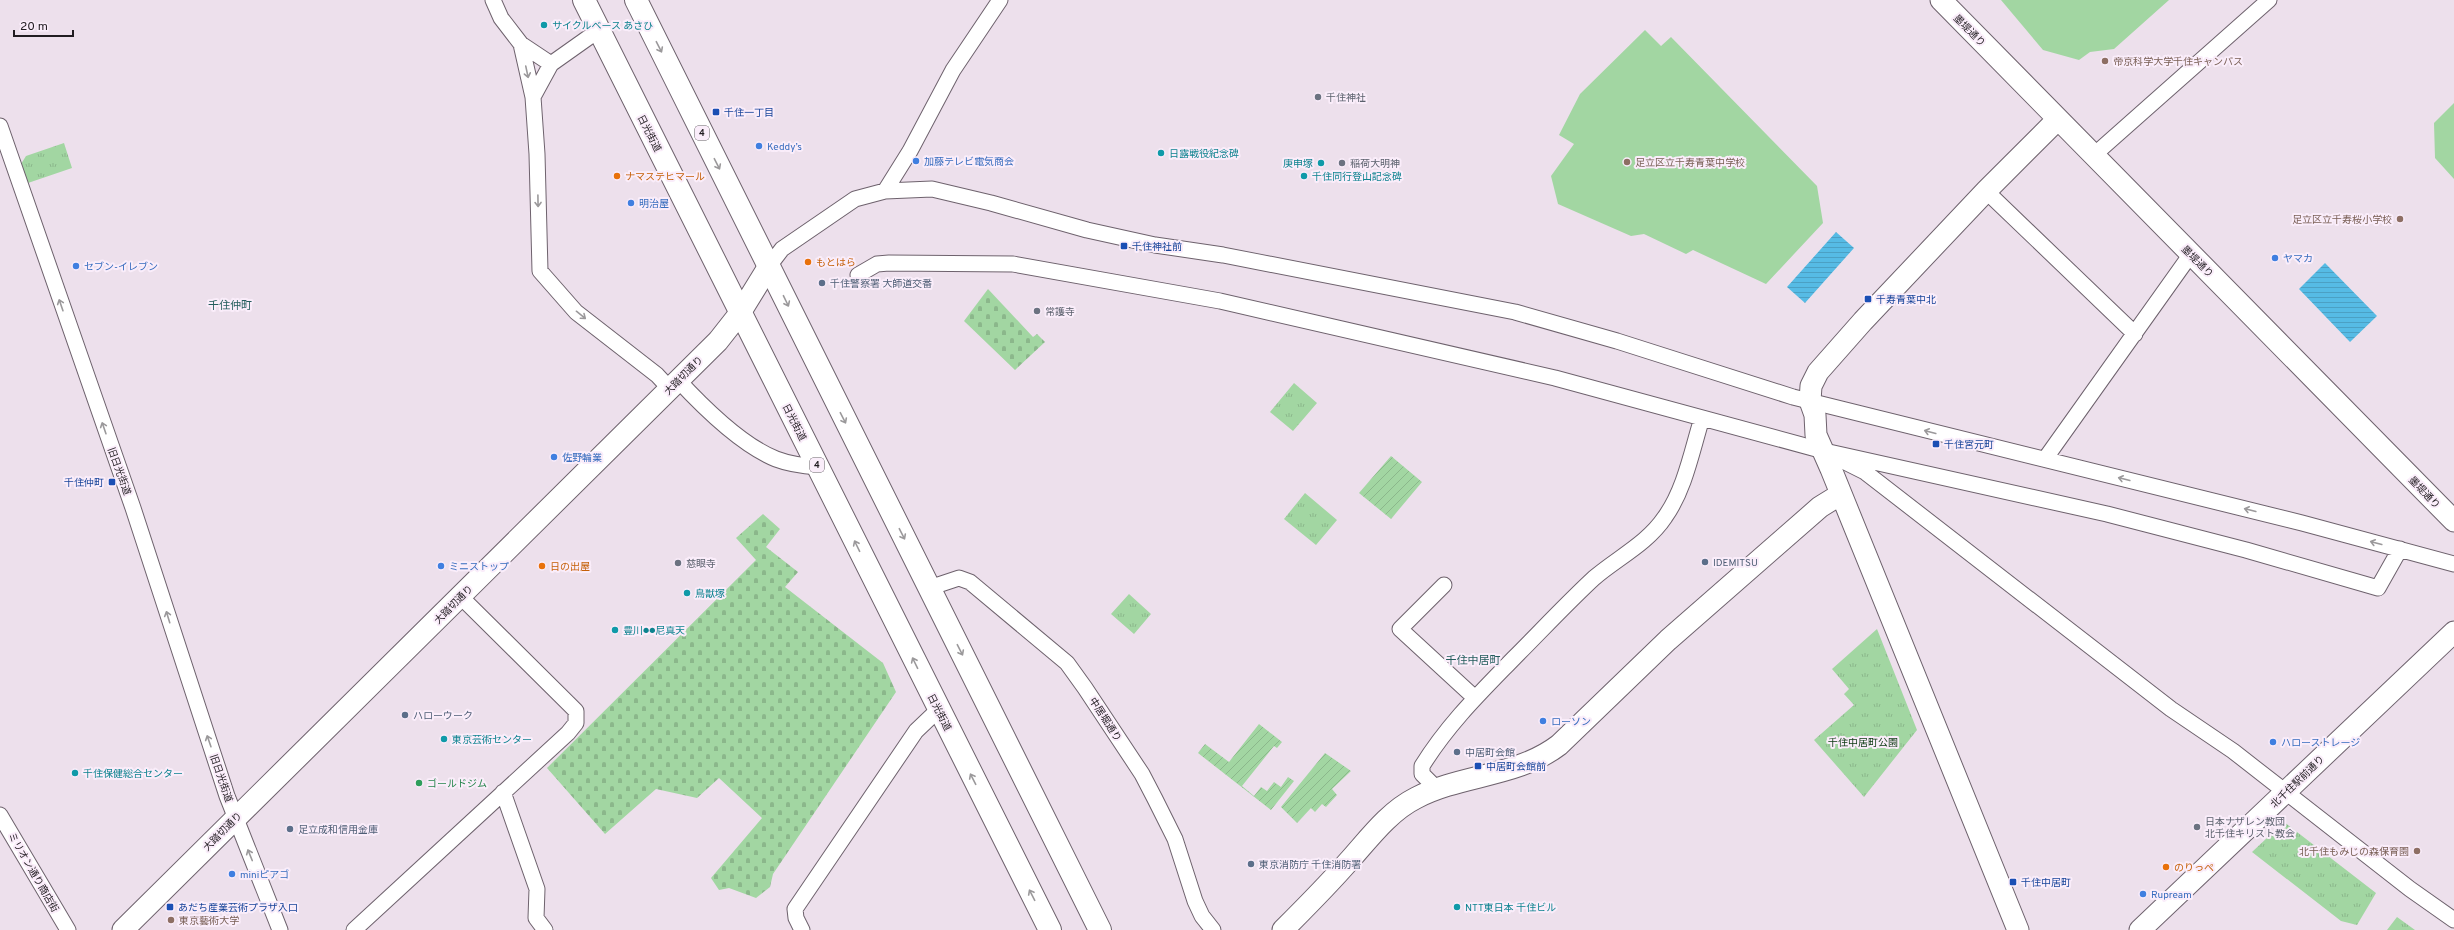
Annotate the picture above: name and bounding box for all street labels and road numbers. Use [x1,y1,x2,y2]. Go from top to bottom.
street label: 墨堤通り [1950,12,1988,50]
street label: 日光街道 [634,113,664,154]
road number: 4 [695,126,709,140]
street label: 墨堤通り [2178,243,2216,281]
street label: 大踏切通り [662,354,706,398]
street label: 日光街道 [779,402,809,443]
street label: 旧日光街道 [104,446,133,497]
road number: 4 [810,458,824,472]
street label: 墨堤通り [2405,474,2442,512]
street label: 大踏切通り [432,583,476,627]
street label: 日光街道 [924,692,954,733]
street label: 中居堀通り [1086,695,1124,744]
street label: 旧日光街道 [206,753,235,804]
street label: 北千住駅前通り [2268,753,2328,811]
street label: 大踏切通り [201,810,245,854]
street label: ミリオン通り商店街 [5,831,61,915]

